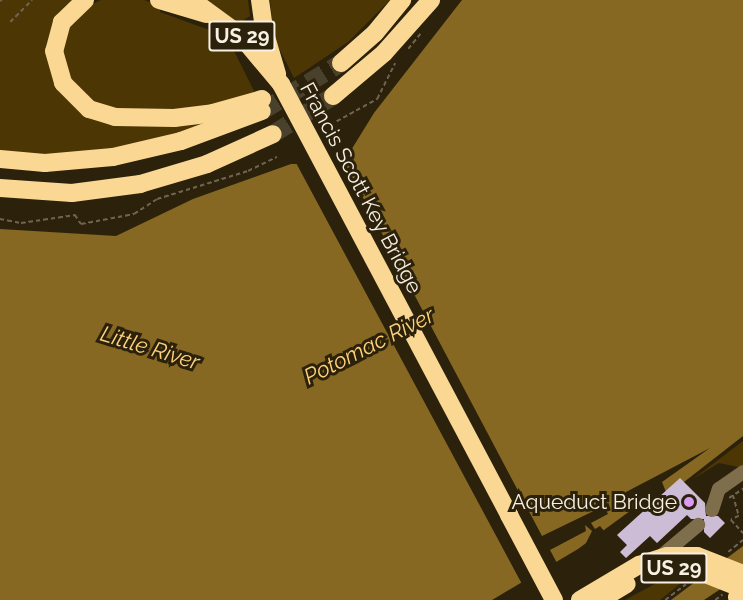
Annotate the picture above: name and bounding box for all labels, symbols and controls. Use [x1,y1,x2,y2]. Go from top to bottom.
road number: US 29 [208,19,276,53]
street label: Francis Scott Key Bridge [294,78,428,298]
water label: Potomac River [299,302,439,390]
water label: Little River [97,320,203,376]
place label: Aqueduct Bridge [512,489,677,515]
marker: Aqueduct Bridge [682,495,696,509]
road number: US 29 [640,551,708,585]

